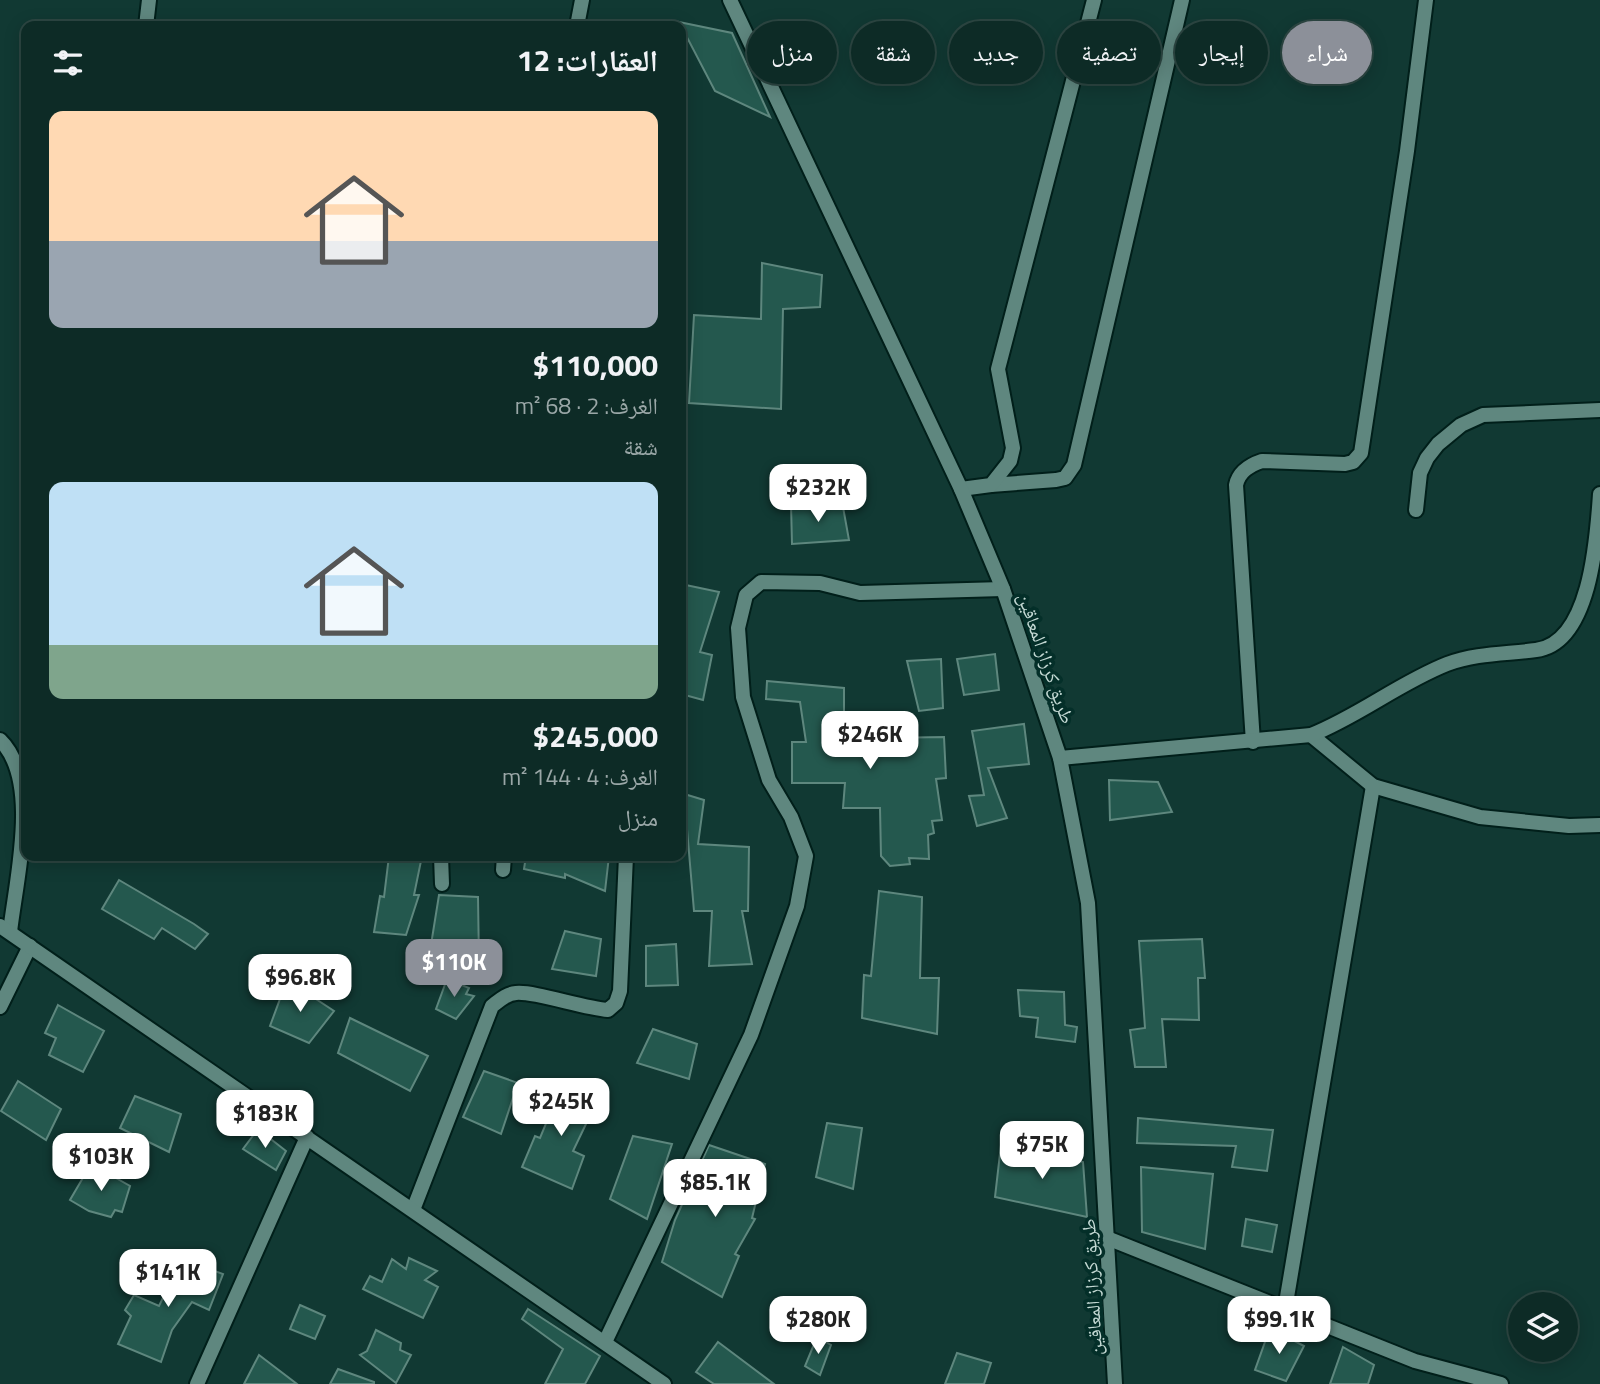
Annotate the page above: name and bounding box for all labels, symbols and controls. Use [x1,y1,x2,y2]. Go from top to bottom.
chip: منزل [747,21,837,84]
chip: شقة [851,21,935,84]
chip: جديد [949,21,1043,84]
chip: تصفية [1057,21,1161,84]
chip: إيجار [1175,21,1268,84]
chip: شراء [1282,21,1372,84]
text: العقارات: 12 [517,37,658,83]
icon: filters [49,44,87,82]
icon: home [291,157,417,283]
text: $110,000 [533,342,658,388]
text: الغرف: 2 · 68 m² [515,388,658,423]
text: شقة [624,429,658,464]
pin: $232K [769,464,867,524]
text: $232K [785,469,851,504]
icon: home [291,528,417,654]
street label: طريق كرزاز المعاقين [1011,588,1083,728]
pin: $246K [821,712,919,771]
text: $245,000 [533,713,658,759]
text: $246K [837,716,903,751]
text: الغرف: 4 · 144 m² [502,759,658,794]
text: منزل [618,800,658,835]
pin: $110K [405,940,503,999]
text: $110K [421,944,487,979]
pin: $96.8K [243,954,357,1014]
text: $96.8K [264,959,336,994]
pin: $245K [512,1078,610,1138]
text: $245K [528,1083,594,1118]
pin: $183K [216,1090,314,1150]
text: $183K [232,1095,298,1130]
pin: $75K [1001,1122,1083,1181]
text: $75K [1016,1126,1068,1161]
pin: $103K [52,1134,150,1193]
text: $103K [68,1138,134,1173]
pin: $85.1K [658,1160,772,1219]
text: $85.1K [679,1164,751,1199]
street label: طريق كرزاز المعاقين [1073,1218,1109,1356]
pin: $141K [119,1250,217,1309]
text: $141K [135,1254,201,1289]
map controls [1508,1292,1578,1362]
button: layers [1508,1292,1578,1362]
pin: $280K [769,1296,867,1356]
pin: $99.1K [1222,1296,1336,1356]
text: $280K [785,1301,851,1336]
text: $99.1K [1243,1301,1315,1336]

